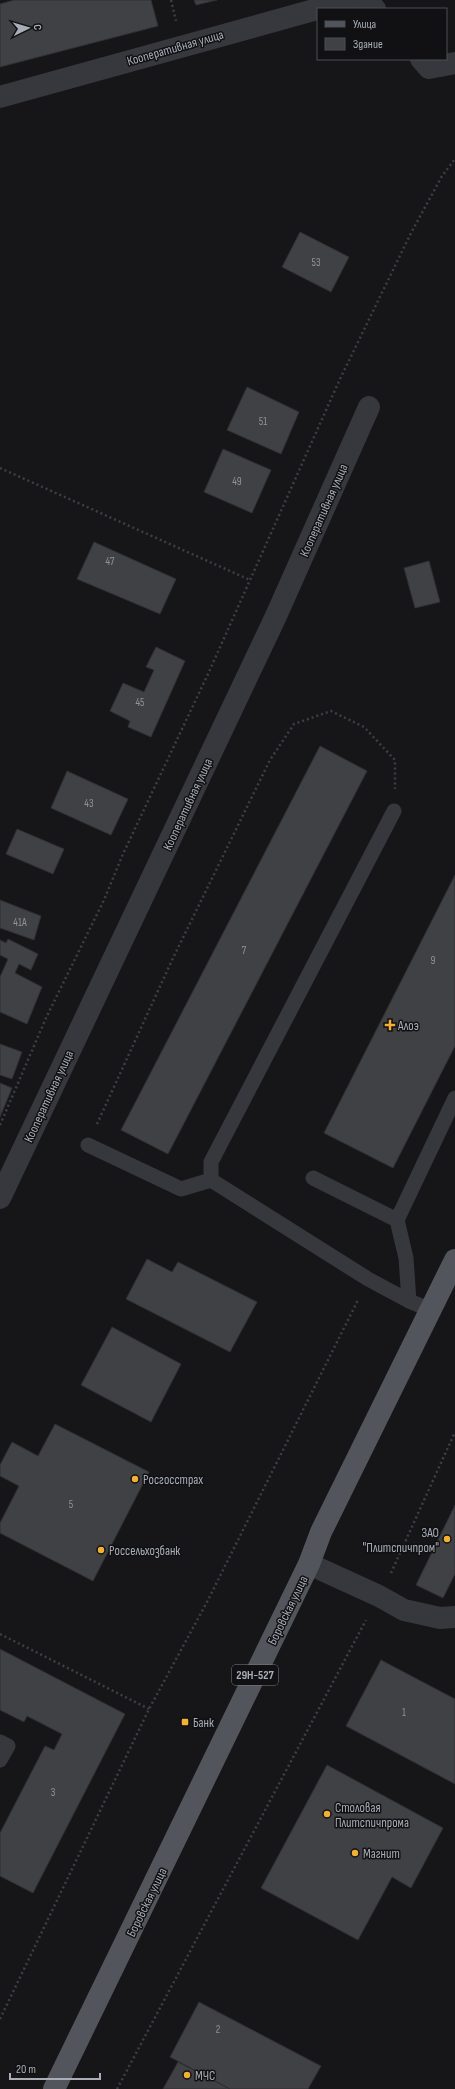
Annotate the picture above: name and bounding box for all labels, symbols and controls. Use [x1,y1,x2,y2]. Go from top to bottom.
north arrow [8,8,48,48]
legend [317,8,447,60]
text: Улица [353,17,377,32]
text: С [31,24,44,31]
street label: Кооперативная улица [125,27,225,69]
text: Здание [353,37,383,52]
house number: 53 [311,256,321,269]
house number: 51 [259,415,267,428]
street label: Кооперативная улица [296,462,352,559]
house number: 49 [232,475,242,488]
house number: 47 [106,555,115,568]
house number: 45 [135,696,145,709]
street label: Кооперативная улица [160,756,216,853]
house number: 43 [84,797,94,810]
house number: 41А [13,916,27,929]
house number: 7 [242,944,247,957]
house number: 9 [431,954,436,967]
place label: Алоэ [397,1018,419,1034]
marker: Алоэ [385,1020,395,1030]
street label: Кооперативная улица [21,1048,77,1145]
place label: Росгосстрах [143,1472,203,1488]
marker: Росгосстрах [130,1474,140,1484]
house number: 5 [69,1498,73,1511]
place label: ЗАО "Плитспичпром" [363,1525,439,1556]
marker: ЗАО "Плитспичпром" [442,1534,452,1544]
place label: Россельхозбанк [109,1543,180,1559]
marker: Россельхозбанк [96,1545,106,1555]
street label: Боровская улица [264,1573,312,1648]
road number: 29Н-527 [232,1665,278,1685]
house number: 1 [402,1706,406,1719]
place label: Банк [193,1715,214,1731]
marker: Банк [180,1717,190,1727]
house number: 3 [51,1786,56,1799]
place label: Столовая Плитспичпрома [335,1800,409,1831]
marker: Столовая Плитспичпрома [322,1809,332,1819]
place label: Магнит [363,1846,400,1862]
marker: Магнит [350,1848,360,1858]
street label: Боровская улица [123,1865,171,1940]
house number: 2 [216,2023,221,2036]
scale bar [10,2055,100,2081]
text: 20 m [16,2062,36,2077]
place label: МЧС [195,2068,215,2084]
marker: МЧС [182,2070,192,2080]

